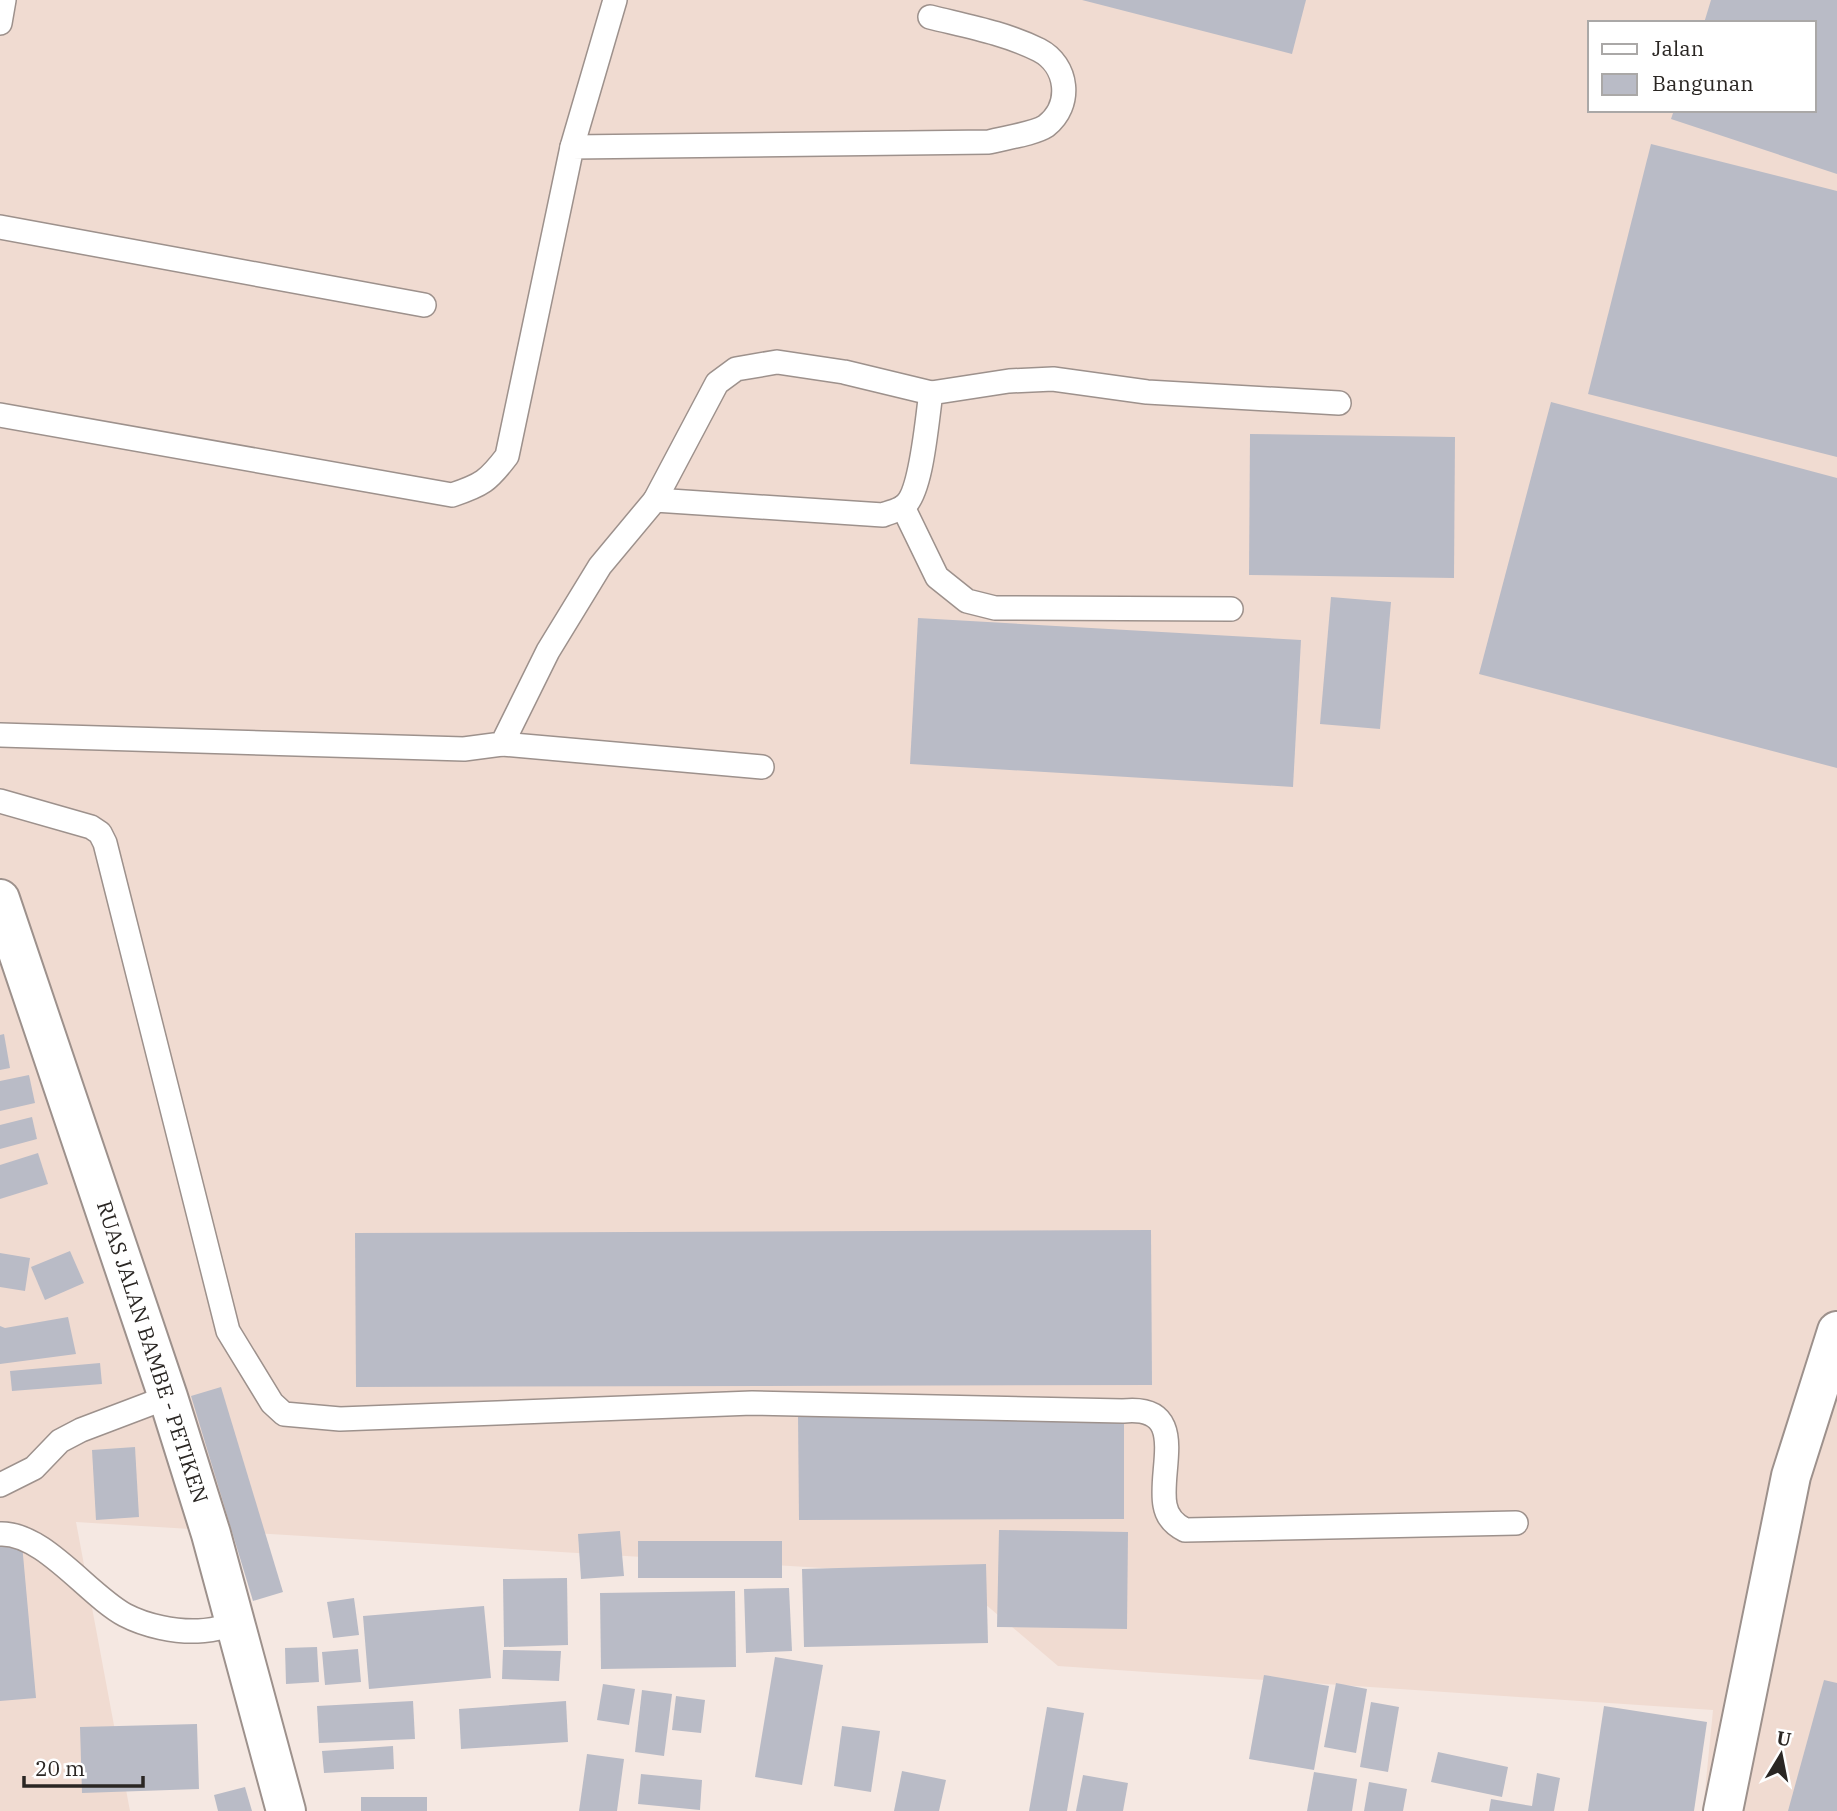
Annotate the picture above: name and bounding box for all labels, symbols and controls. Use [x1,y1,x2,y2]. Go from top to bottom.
legend [1588,21,1816,112]
text: Jalan [1652,34,1704,62]
text: Bangunan [1652,69,1754,97]
street label: RUAS JALAN BAMBE - PETIKEN [91,1197,215,1506]
north arrow [1746,1720,1816,1790]
text: U [1775,1725,1793,1751]
scale bar [24,1744,144,1788]
text: 20 m [35,1754,85,1782]

